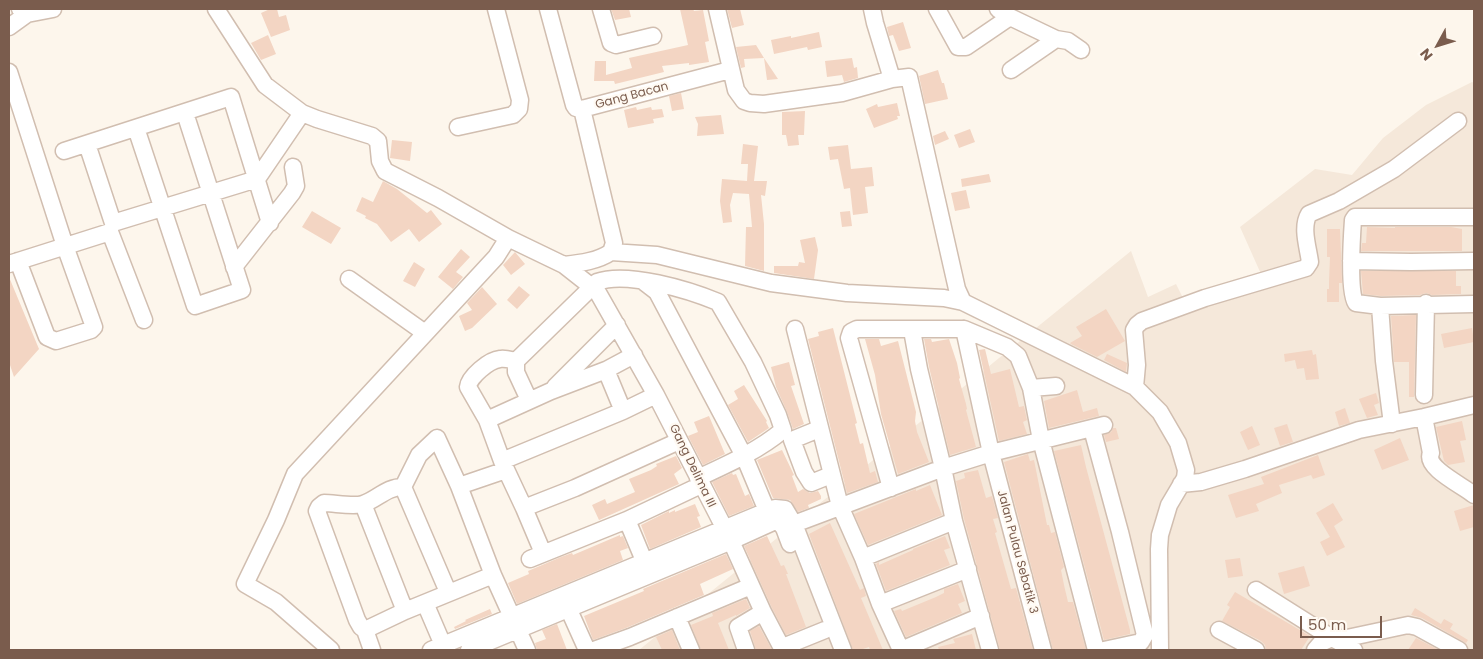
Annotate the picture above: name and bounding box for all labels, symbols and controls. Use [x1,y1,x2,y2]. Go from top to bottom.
north arrow [1413,20,1463,70]
text: N [1415,44,1437,65]
street label: Gang Bacan [594,79,670,113]
street label: Gang Delima III [666,422,718,510]
street label: Jalan Pulau Sebatik 3 [994,489,1040,615]
scale bar [1303,606,1386,638]
text: 50 m [1308,614,1346,635]

